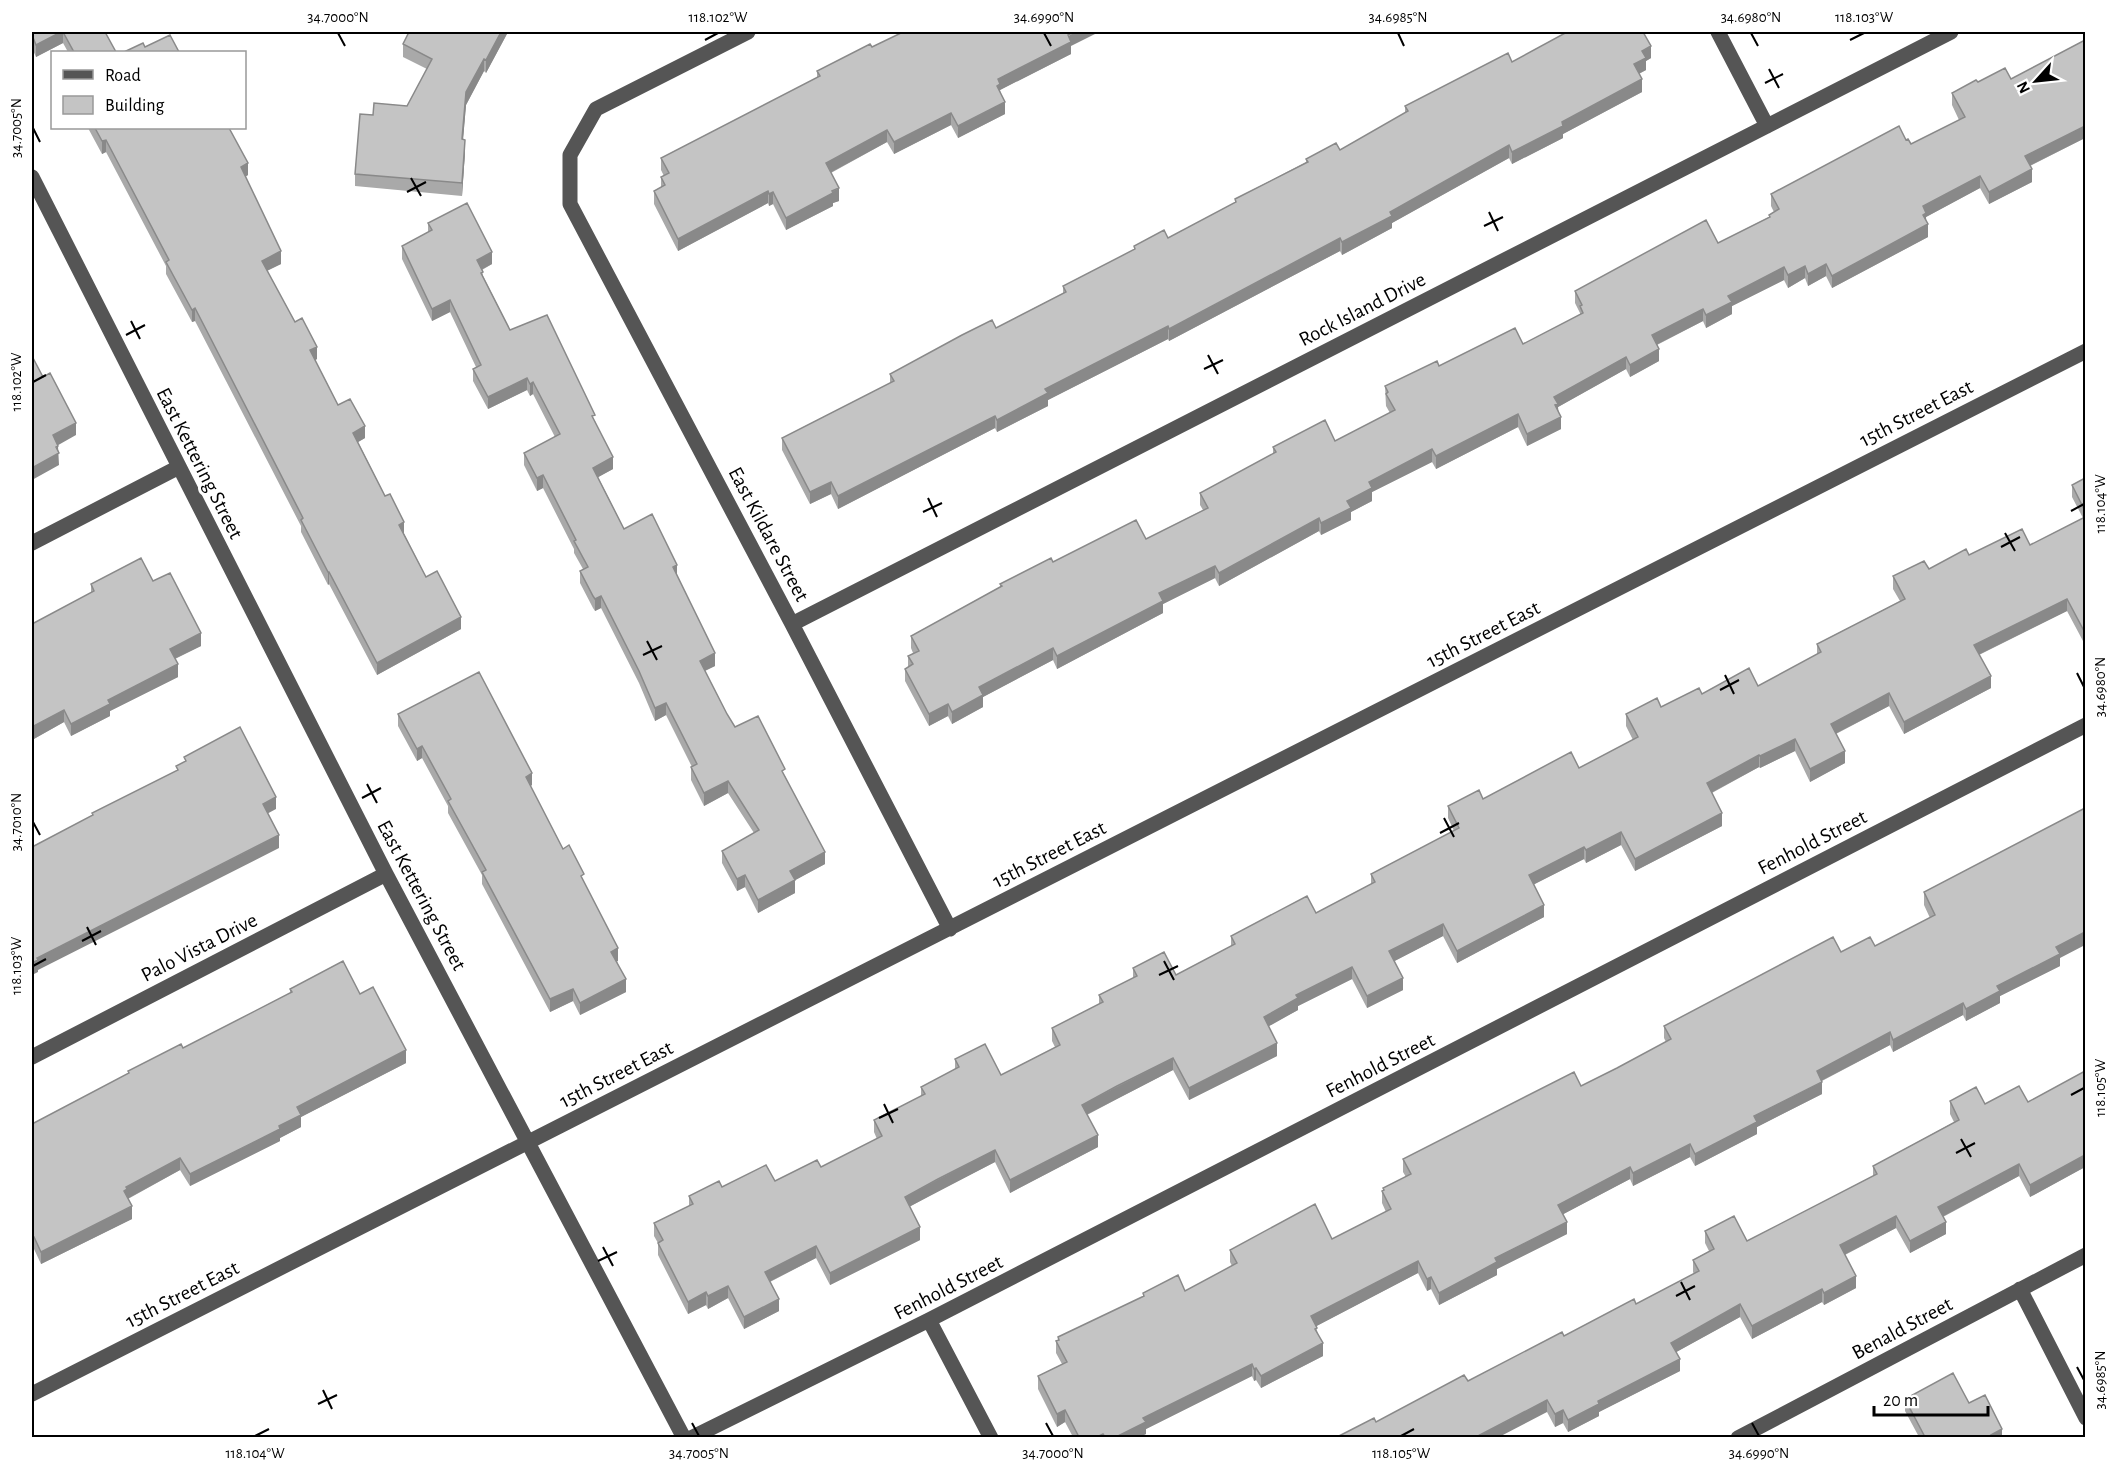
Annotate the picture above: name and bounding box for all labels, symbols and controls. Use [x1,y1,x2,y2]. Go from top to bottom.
text: 34.7000°N [307,10,369,25]
text: 118.102°W [689,10,748,25]
text: 34.6990°N [1014,10,1074,25]
text: 34.6985°N [1369,10,1427,25]
text: 34.6980°N [1721,10,1781,25]
text: 118.103°W [1835,10,1894,25]
legend [51,51,246,129]
north arrow [2006,51,2066,111]
text: Road [105,67,141,85]
text: N [2014,79,2033,96]
text: Building [105,97,165,115]
text: 34.7005°N [9,98,24,158]
street label: Rock Island Drive [1296,269,1429,350]
text: 118.102°W [9,352,24,411]
street label: 15th Street East [1856,376,1976,451]
street label: East Kettering Street [152,384,247,542]
street label: East Kildare Street [724,464,813,605]
text: 118.104°W [2093,474,2108,534]
street label: 15th Street East [1423,597,1543,672]
text: 34.6980°N [2093,657,2108,717]
text: 34.7010°N [9,793,24,851]
street label: Fenhold Street [1754,806,1870,879]
street label: East Kettering Street [373,817,470,974]
street label: 15th Street East [989,817,1109,892]
street label: Palo Vista Drive [138,909,261,986]
text: 118.103°W [9,936,24,995]
street label: Fenhold Street [1322,1029,1438,1102]
street label: 15th Street East [556,1037,676,1112]
text: 118.105°W [2093,1058,2108,1117]
street label: Fenhold Street [890,1251,1006,1324]
street label: 15th Street East [122,1257,242,1332]
street label: Benald Street [1849,1293,1956,1364]
text: 34.6985°N [2093,1351,2108,1409]
scale bar [1874,1379,1988,1417]
text: 20 m [1883,1392,1918,1410]
text: 118.104°W [225,1446,285,1461]
text: 34.7005°N [669,1446,729,1461]
text: 34.7000°N [1022,1446,1084,1461]
text: 118.105°W [1372,1446,1431,1461]
text: 34.6990°N [1729,1446,1789,1461]

